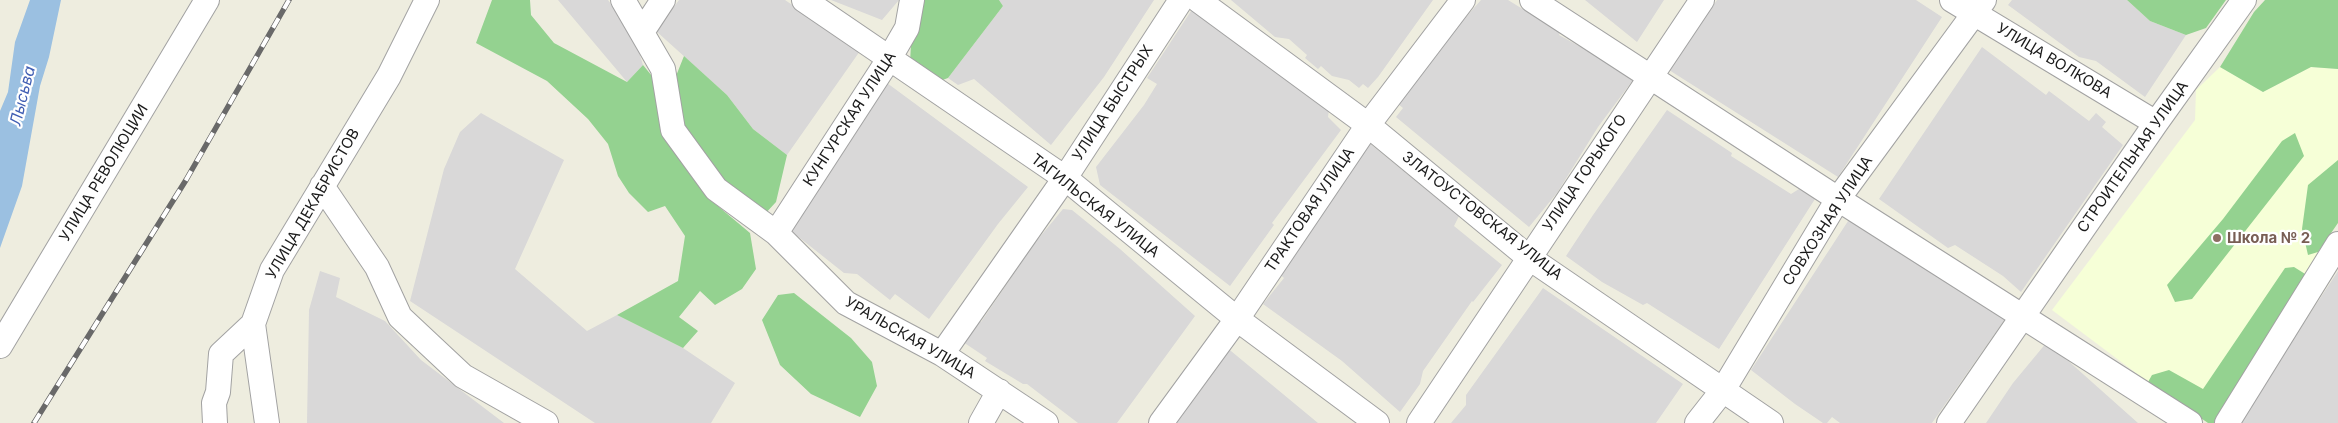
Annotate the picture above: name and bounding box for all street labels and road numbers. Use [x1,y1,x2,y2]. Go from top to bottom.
street label: УЛИЦА ВОЛКОВА [1993,20,2115,102]
street label: УЛИЦА БЫСТРЫХ [1069,42,1157,164]
street label: КУНГУРСКАЯ УЛИЦА [800,48,900,190]
street label: СТРОИТЕЛЬНАЯ УЛИЦА [2074,78,2192,236]
street label: УЛИЦА РЕВОЛЮЦИИ [56,101,152,245]
street label: УЛИЦА ГОРЬКОГО [1539,111,1631,235]
street label: УЛИЦА ДЕКАБРИСТОВ [262,125,364,283]
street label: ТРАКТОВАЯ УЛИЦА [1262,144,1358,276]
street label: ЗЛАТОУСТОВСКАЯ УЛИЦА [1398,148,1566,284]
street label: ТАГИЛЬСКАЯ УЛИЦА [1027,150,1163,262]
street label: СОВХОЗНАЯ УЛИЦА [1779,153,1877,289]
street label: УРАЛЬСКАЯ УЛИЦА [842,293,978,383]

